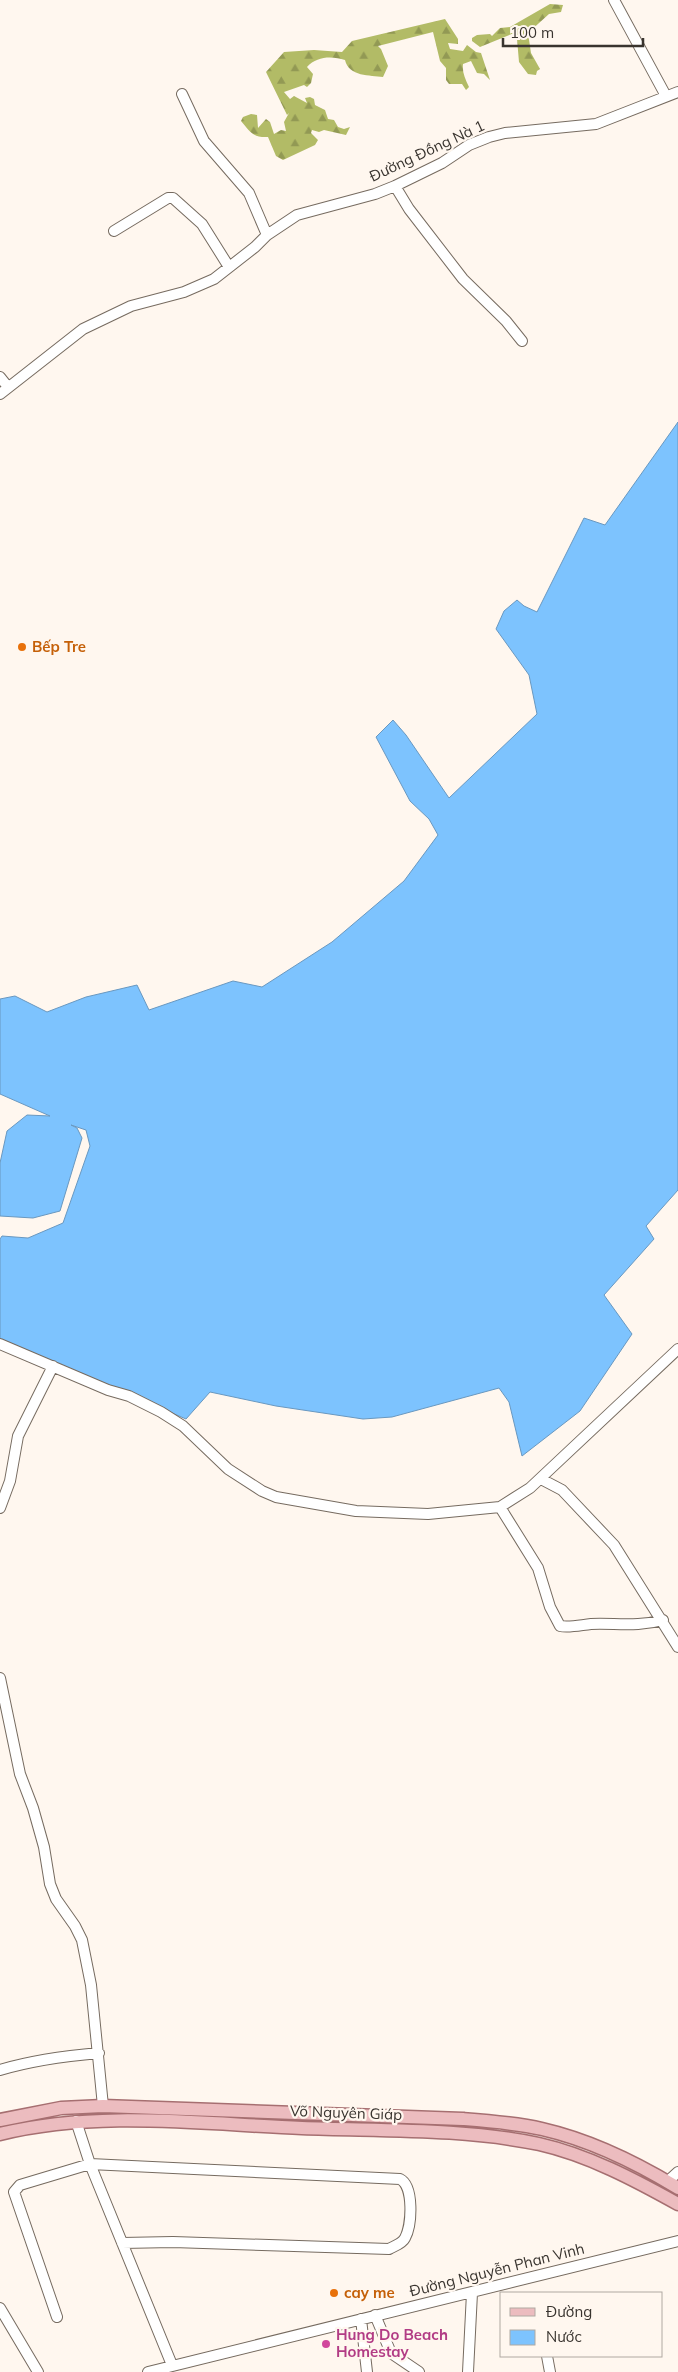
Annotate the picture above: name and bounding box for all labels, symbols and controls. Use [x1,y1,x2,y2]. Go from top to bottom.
scale bar [503,15,643,47]
text: 100 m [510,23,554,42]
street label: Đường Đồng Nà 1 [366,116,487,186]
place label: Bếp Tre [32,637,86,656]
marker: Bếp Tre [16,641,28,653]
street label: Võ Nguyên Giáp [290,2101,402,2124]
street label: Đường Nguyễn Phan Vinh [407,2239,586,2300]
place label: cay me [344,2283,395,2302]
marker: cay me [328,2287,340,2299]
legend [500,2292,663,2357]
text: Đường [546,2302,592,2321]
place label: Hung Do Beach Homestay [336,2325,448,2361]
text: Nước [546,2327,582,2346]
marker: Hung Do Beach Homestay [320,2338,332,2350]

